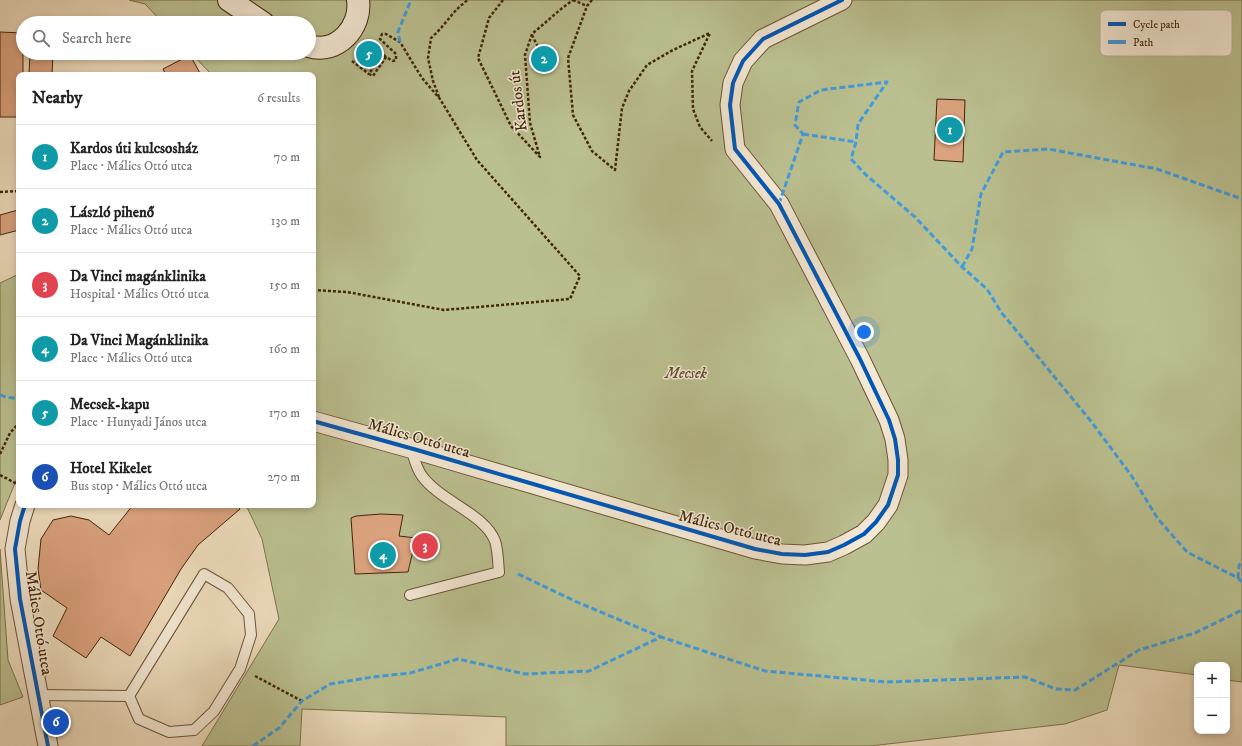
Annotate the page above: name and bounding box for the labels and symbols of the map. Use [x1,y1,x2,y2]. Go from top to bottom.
legend [1100,10,1232,56]
text: Cycle path [1133,18,1180,32]
text: Path [1133,36,1154,50]
pin: 5 [356,39,382,69]
pin: 2 [531,44,557,74]
street label: Kardos út [504,69,532,133]
pin: 1 [937,115,963,145]
your location [854,322,874,342]
park label: Mecsek [664,363,707,383]
street label: Málics Ottó utca [366,414,473,462]
street label: Málics Ottó utca [676,506,784,550]
pin: 3 [412,531,438,561]
pin: 4 [370,540,396,570]
street label: Málics Ottó utca [21,569,57,677]
pin: 6 [43,707,69,737]

